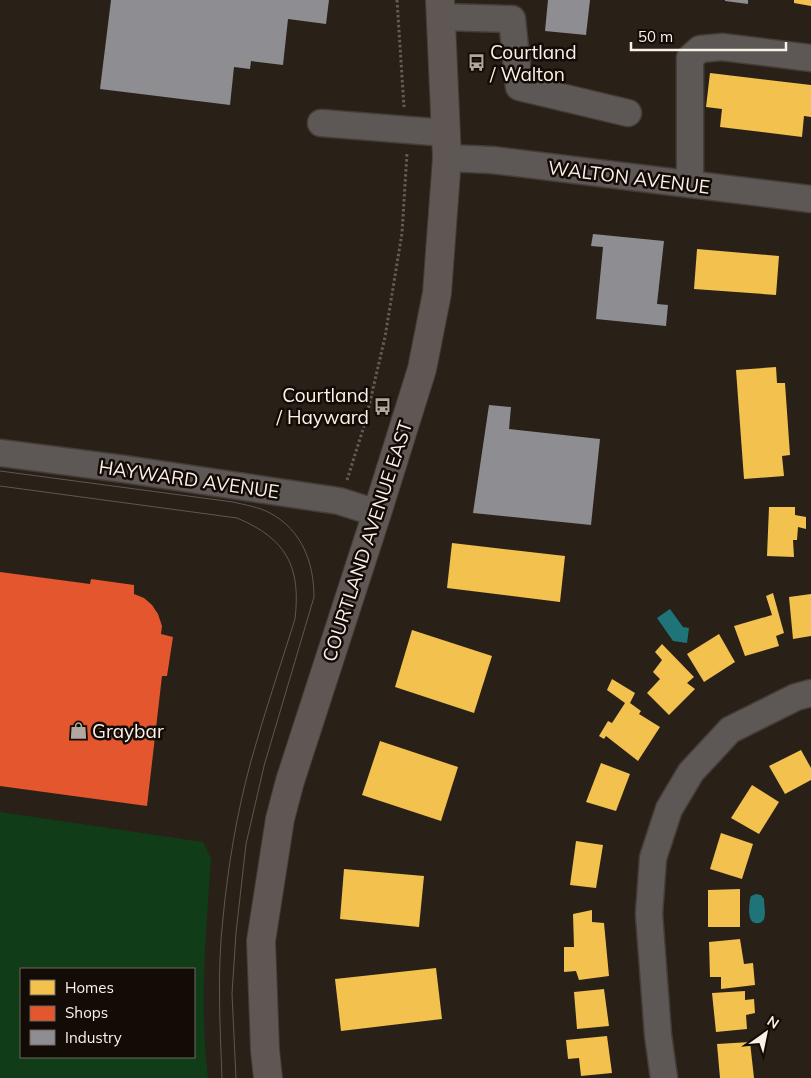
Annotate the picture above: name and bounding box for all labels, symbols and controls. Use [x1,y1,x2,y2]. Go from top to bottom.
scale bar [631,20,786,52]
text: 50 m [638,27,673,46]
place label: Courtland / Walton [489,40,577,86]
bus stop icon: Courtland / Walton [466,53,486,73]
street label: WALTON AVENUE [547,155,711,199]
place label: Courtland / Hayward [276,383,369,429]
bus stop icon: Courtland / Hayward [373,396,393,416]
street label: COURTLAND AVENUE EAST [317,417,418,665]
street label: HAYWARD AVENUE [97,454,281,504]
place label: Graybar [92,719,164,743]
shop icon: Graybar [68,721,88,741]
legend [20,968,195,1058]
text: Homes [65,978,114,997]
text: Shops [65,1003,108,1022]
north arrow [741,1008,791,1058]
text: N [764,1012,782,1033]
text: Industry [65,1028,122,1047]

